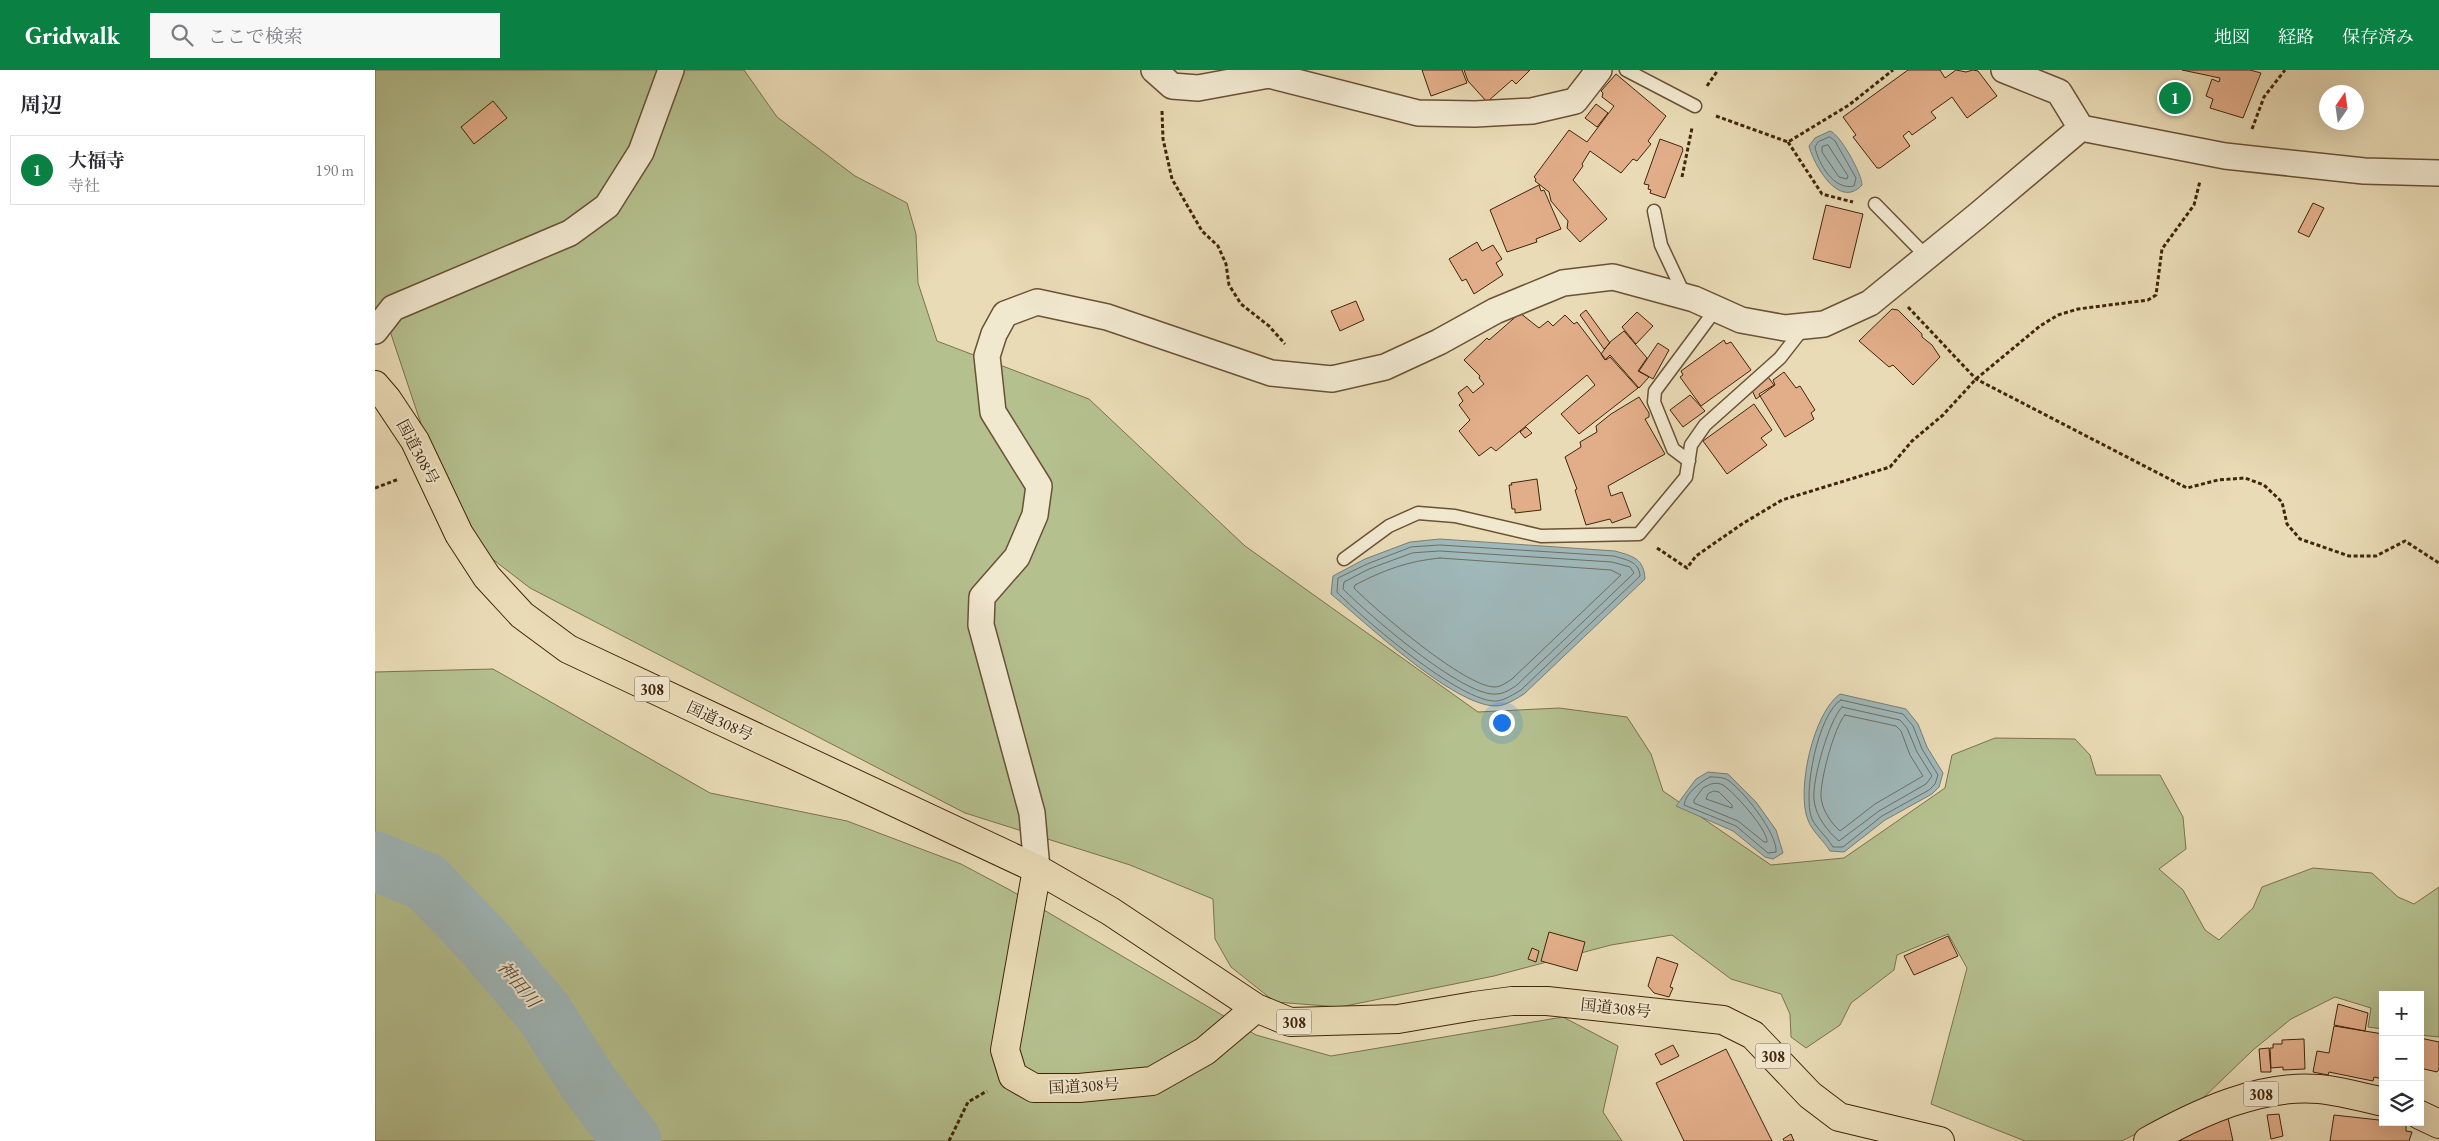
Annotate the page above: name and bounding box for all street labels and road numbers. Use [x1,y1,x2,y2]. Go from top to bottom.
street label: 国道308号 [392,416,444,488]
road number: 308 [635,676,669,702]
street label: 国道308号 [683,696,757,746]
street label: 国道308号 [1580,994,1652,1022]
road number: 308 [1277,1010,1311,1034]
road number: 308 [1755,1044,1791,1068]
street label: 国道308号 [1048,1074,1120,1098]
road number: 308 [2243,1082,2279,1106]

